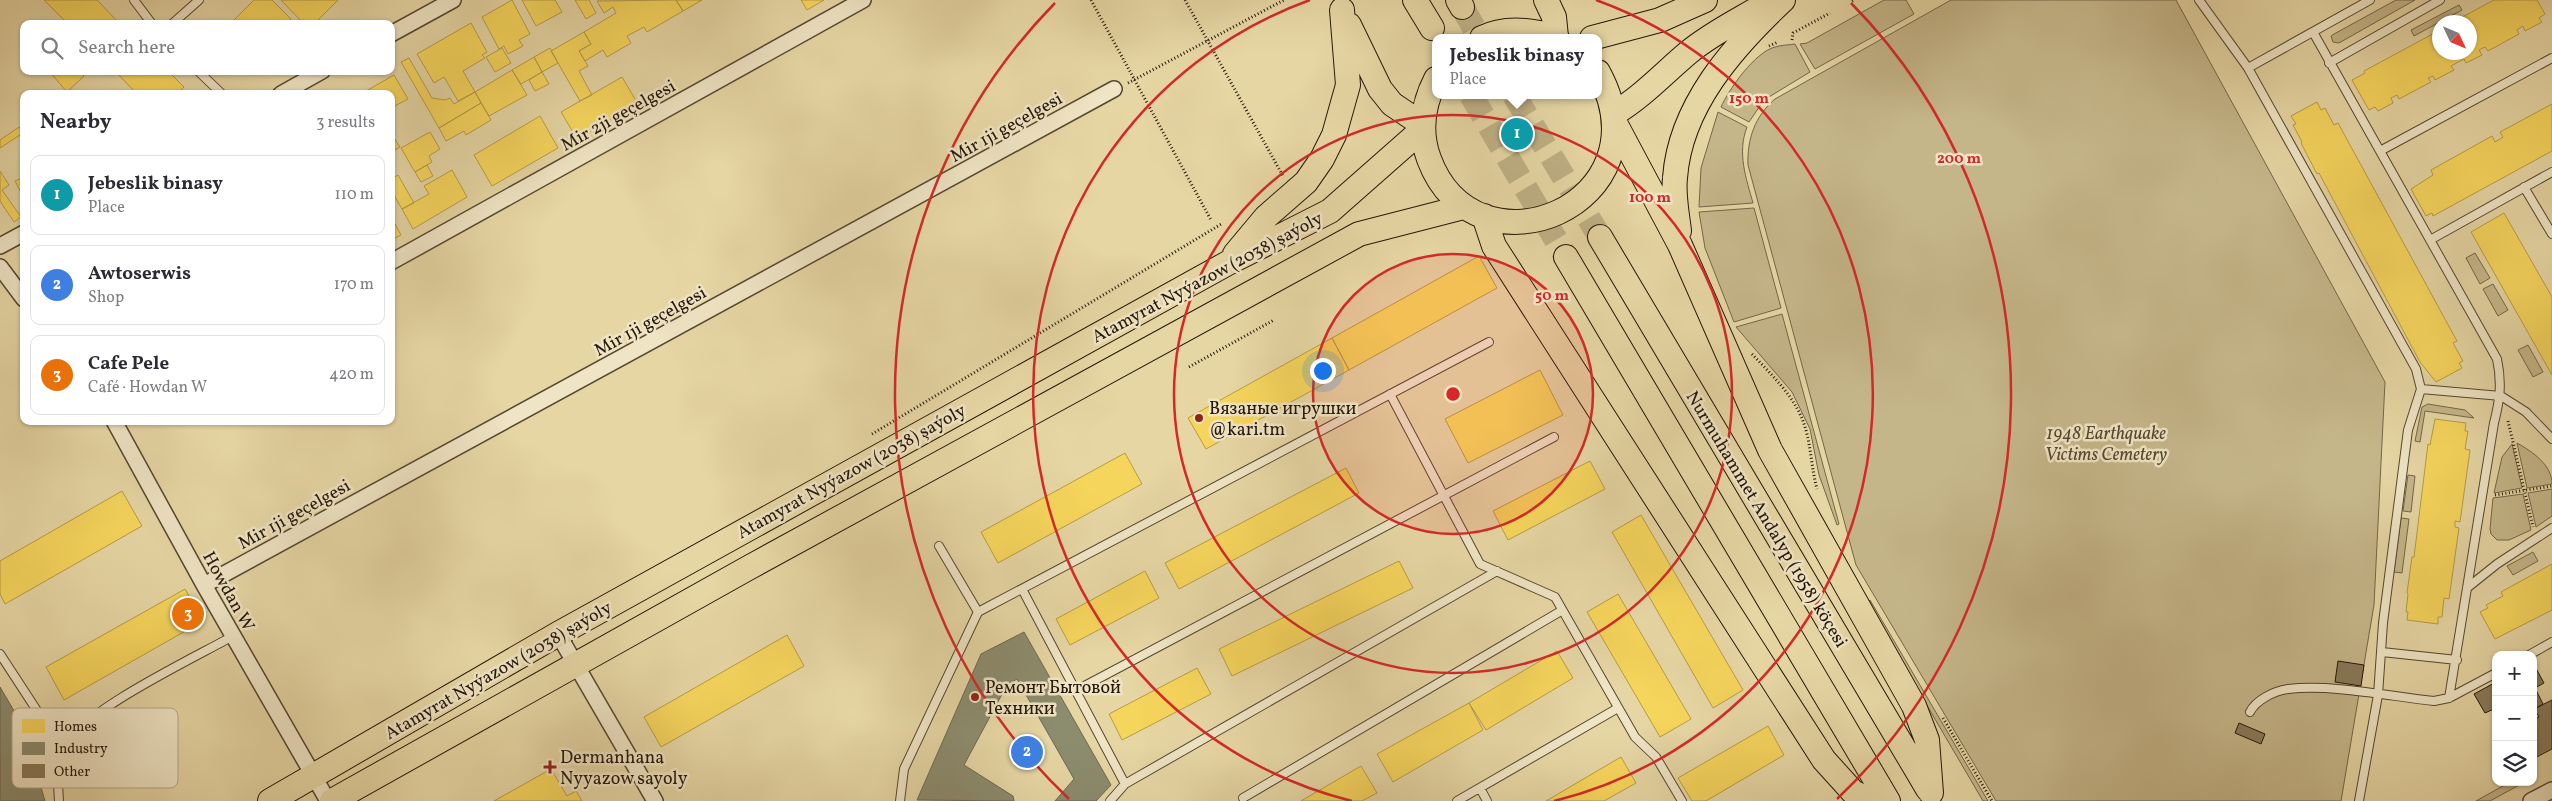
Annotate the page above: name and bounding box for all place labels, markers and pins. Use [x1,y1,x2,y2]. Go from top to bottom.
pin: 1 [1501,115,1533,153]
centre of rings [1444,385,1462,403]
place label: Вязаные игрушки @kari.tm [1209,397,1356,443]
marker: Вязаные игрушки @kari.tm [1193,412,1205,424]
pin: 3 [172,595,204,633]
place label: Ремонт Бытовой Техники [985,676,1121,722]
marker: Ремонт Бытовой Техники [969,691,981,703]
pin: 2 [1011,733,1043,771]
place label: Dermanhana Nyyazow sayoly [560,746,688,792]
marker: Dermanhana Nyyazow sayoly [544,761,556,773]

